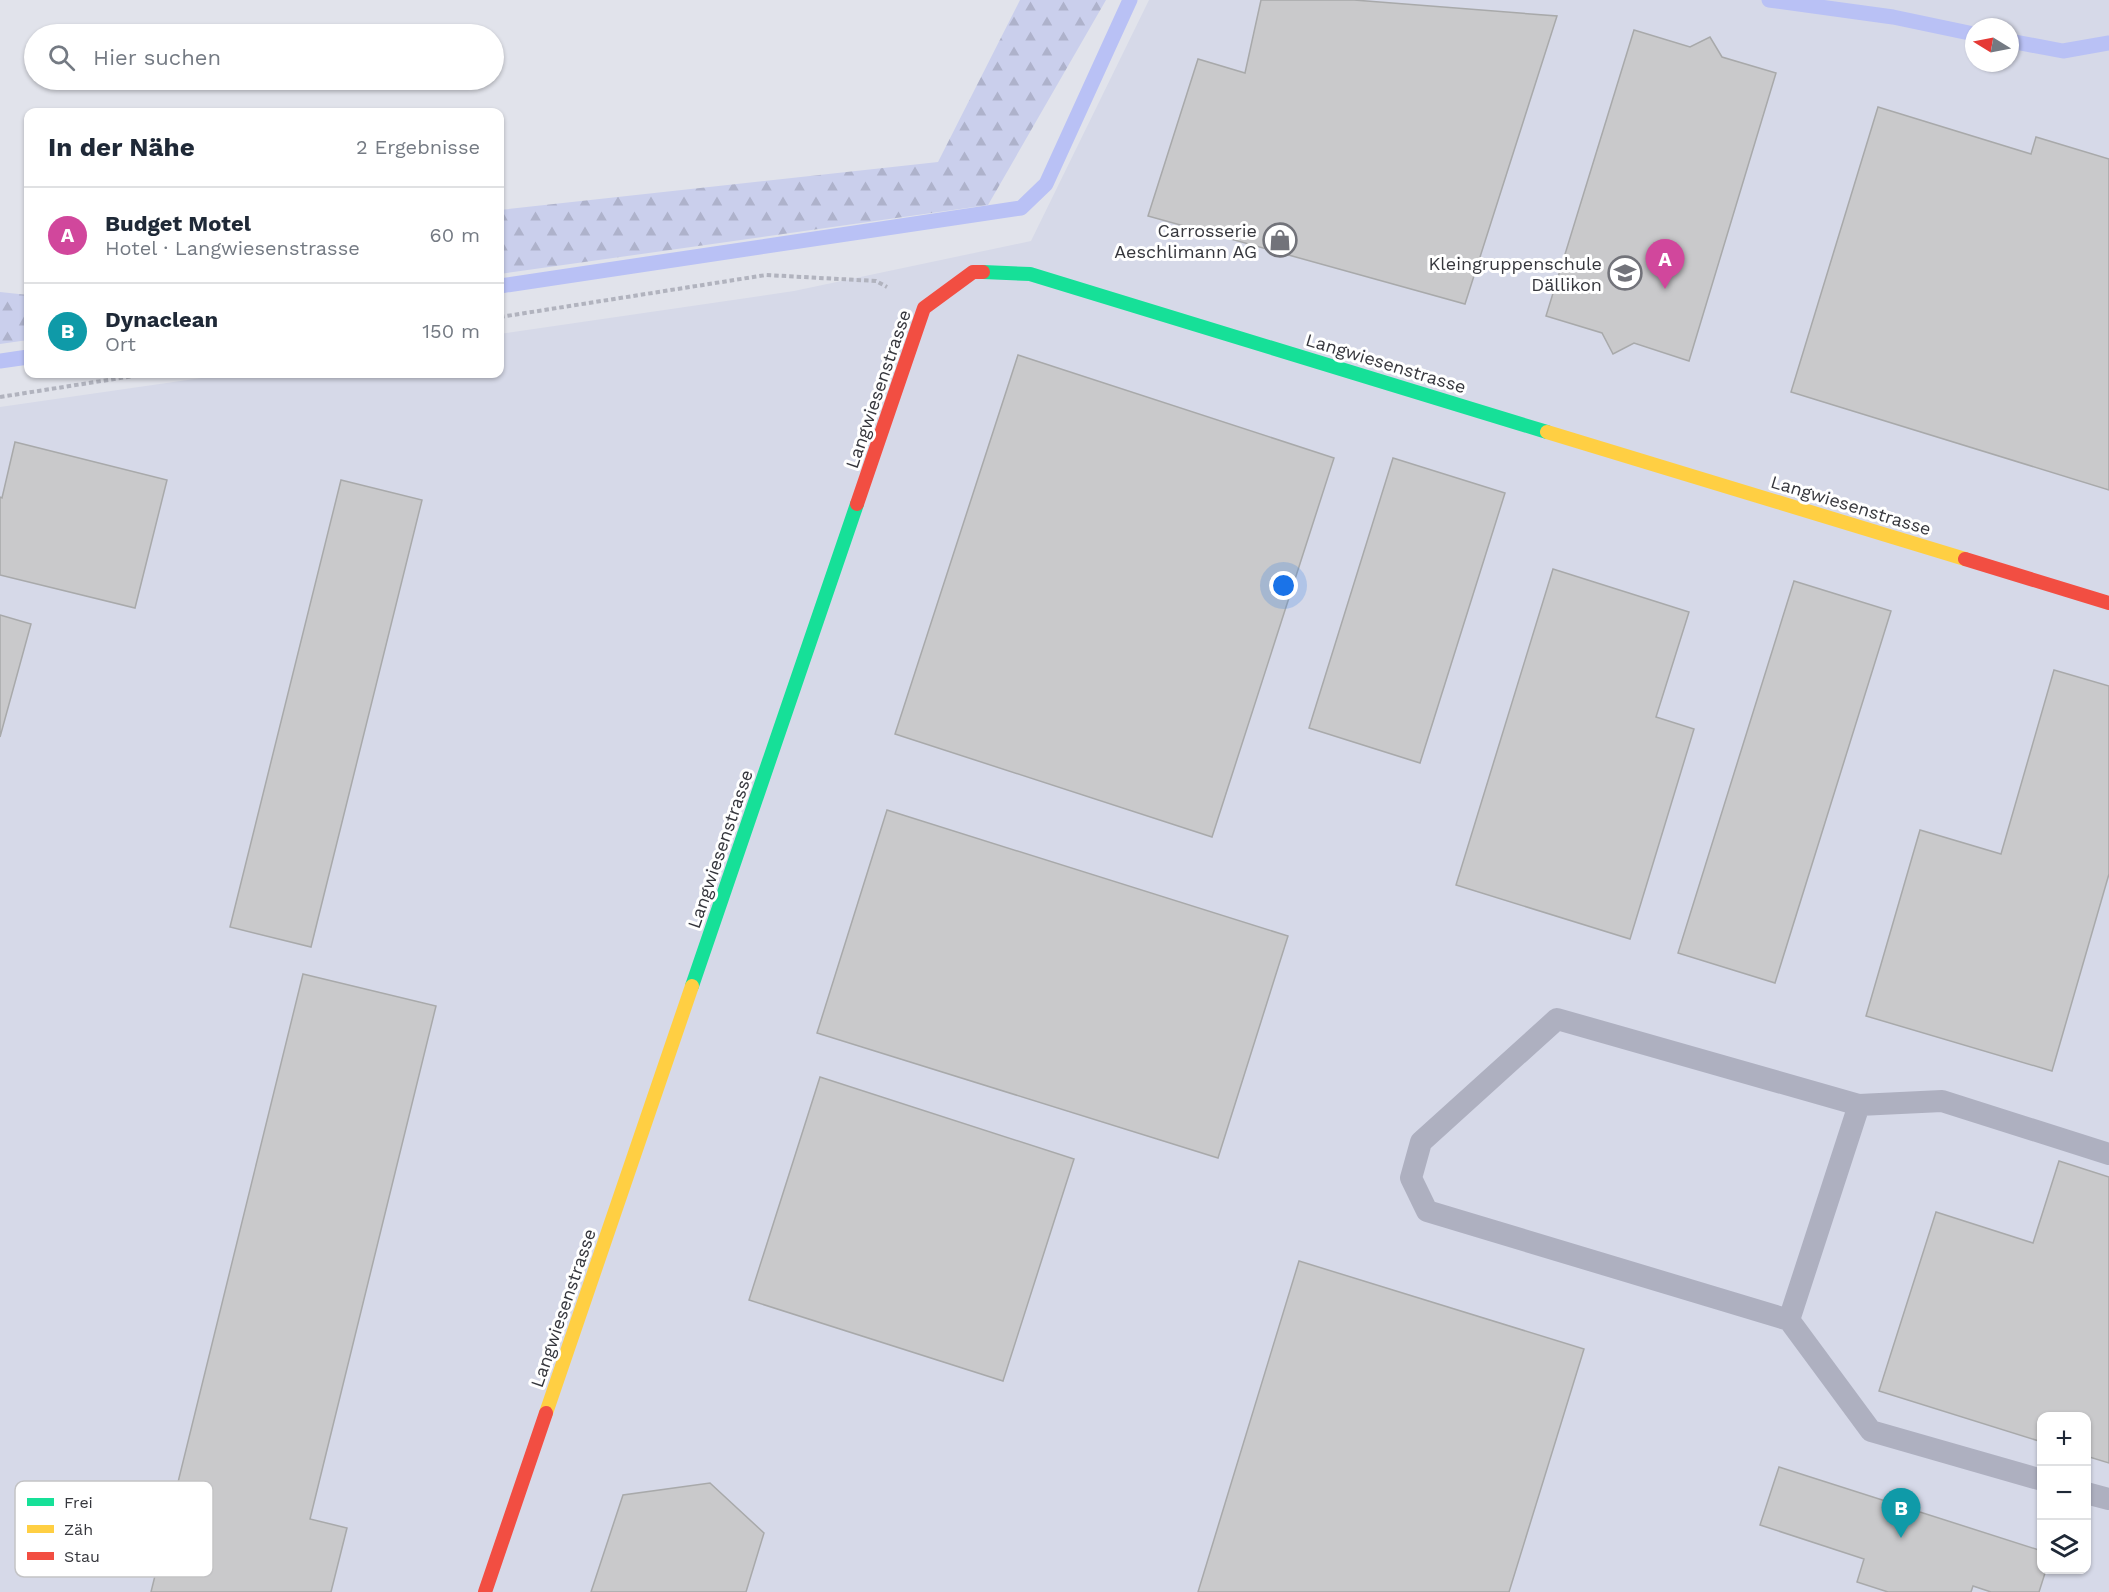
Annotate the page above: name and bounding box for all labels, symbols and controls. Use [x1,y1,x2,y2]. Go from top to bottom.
north arrow [1965,18,2019,72]
search box [24,24,504,90]
icon: search [45,41,78,74]
text: Hier suchen [93,45,221,70]
text: In der Nähe [48,132,195,162]
text: 2 Ergebnisse [356,135,480,159]
text: Budget Motel [105,211,251,236]
place label: Carrosserie Aeschlimann AG [1114,220,1257,262]
shop icon: Carrosserie Aeschlimann AG [1262,222,1298,258]
text: A [61,223,74,247]
text: 60 m [430,223,480,247]
text: Hotel · Langwiesenstrasse [105,236,360,260]
pin: A [1646,240,1684,289]
place label: Kleingruppenschule Dällikon [1429,253,1602,295]
school or university icon: Kleingruppenschule Dällikon [1607,255,1643,291]
text: Dynaclean [105,307,218,332]
street label: Langwiesenstrasse [841,307,915,471]
text: B [61,319,74,343]
text: 150 m [422,319,480,343]
street label: Langwiesenstrasse [1303,329,1469,397]
text: Ort [105,332,136,356]
street label: Langwiesenstrasse [1768,471,1934,539]
your location [1269,571,1298,600]
street label: Langwiesenstrasse [683,767,757,931]
street label: Langwiesenstrasse [526,1226,600,1390]
map controls [2037,1412,2091,1574]
button: + [2037,1412,2091,1466]
button: − [2037,1466,2091,1520]
legend [15,1481,213,1577]
pin: B [1882,1488,1920,1538]
text: Frei [64,1493,93,1512]
text: Zäh [64,1520,93,1539]
button: layers [2037,1520,2091,1574]
text: Stau [64,1547,100,1566]

